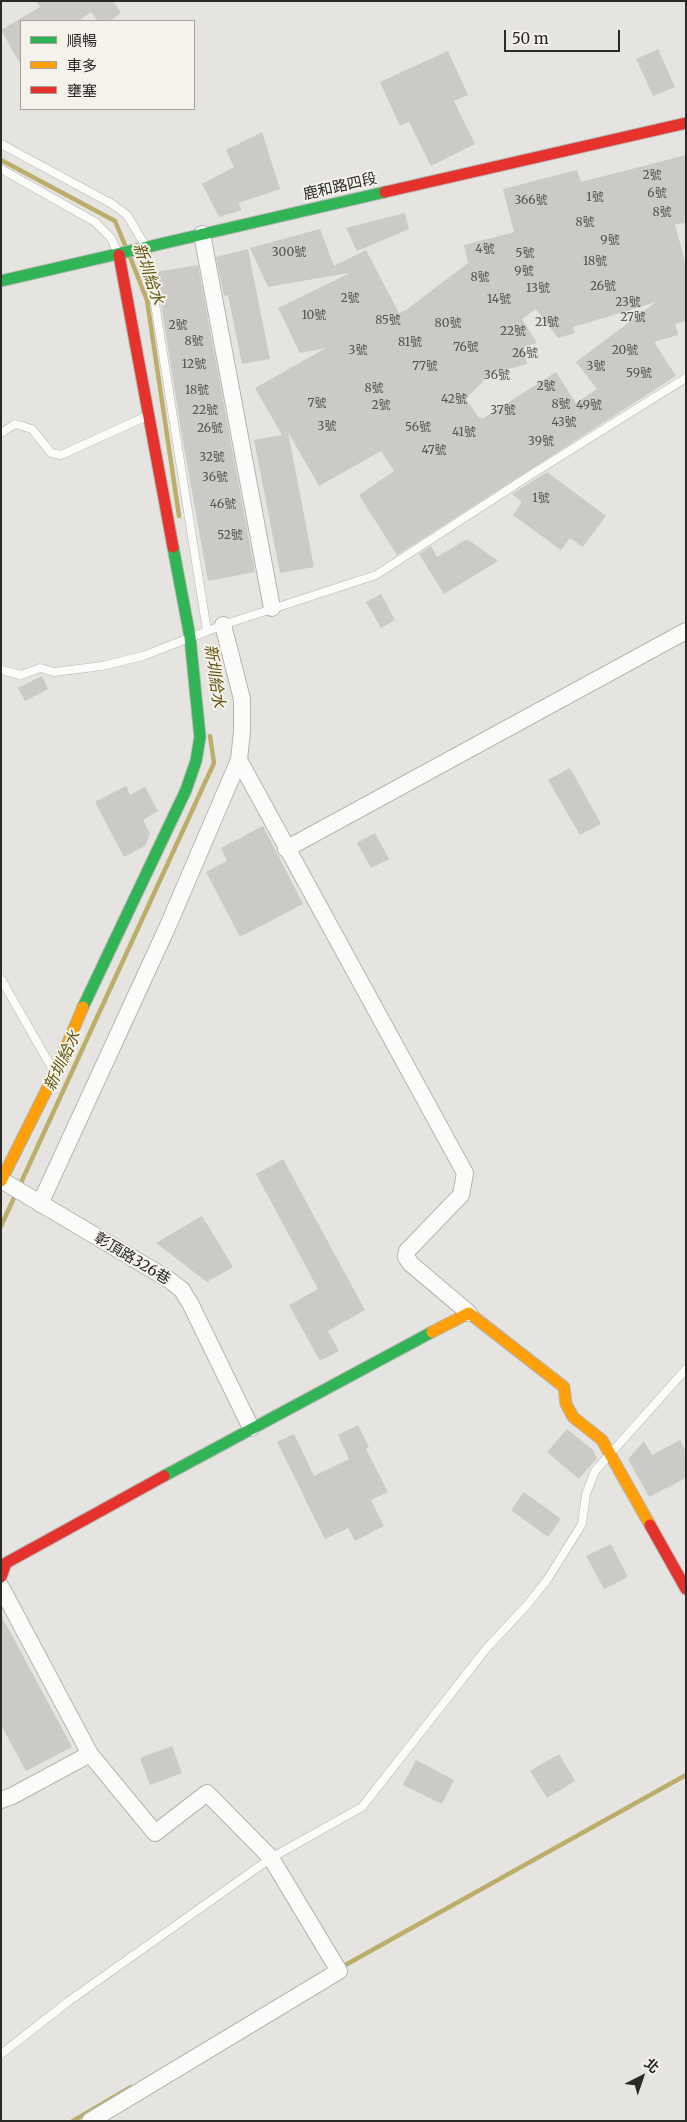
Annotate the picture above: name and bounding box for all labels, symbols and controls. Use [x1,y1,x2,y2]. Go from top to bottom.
legend [20,20,195,110]
scale bar [507,20,623,52]
text: 50 m [512,29,549,48]
text: 順暢 [67,31,97,50]
text: 車多 [67,56,97,75]
text: 壅塞 [67,81,97,100]
house number: 2號 [642,169,662,183]
street label: 鹿和路四段 [301,170,379,204]
house number: 6號 [647,187,667,201]
house number: 1號 [586,191,604,205]
house number: 366號 [514,194,548,208]
house number: 8號 [652,206,672,220]
house number: 8號 [575,216,595,230]
house number: 9號 [600,234,620,248]
water label: 新圳給水 [129,241,167,307]
house number: 4號 [475,243,495,257]
house number: 300號 [272,246,306,260]
house number: 5號 [515,247,535,261]
house number: 18號 [583,255,607,269]
house number: 9號 [514,265,534,279]
house number: 8號 [470,271,490,285]
house number: 26號 [590,280,616,294]
house number: 13號 [526,282,550,296]
house number: 2號 [340,292,360,306]
house number: 14號 [487,293,511,307]
house number: 23號 [615,296,641,310]
house number: 10號 [302,309,326,323]
house number: 27號 [620,311,646,325]
house number: 85號 [375,314,401,328]
house number: 21號 [535,316,559,330]
house number: 80號 [435,317,461,331]
house number: 2號 [168,319,188,333]
house number: 22號 [500,325,526,339]
house number: 8號 [184,335,204,349]
house number: 81號 [398,336,422,350]
house number: 76號 [453,341,479,355]
house number: 3號 [349,344,367,358]
house number: 20號 [612,344,638,358]
house number: 26號 [512,347,538,361]
house number: 12號 [182,358,206,372]
house number: 77號 [412,360,438,374]
house number: 3號 [587,360,605,374]
house number: 59號 [626,367,652,381]
house number: 36號 [484,369,510,383]
house number: 2號 [536,380,556,394]
house number: 8號 [364,382,384,396]
house number: 18號 [185,384,209,398]
house number: 42號 [441,393,467,407]
house number: 7號 [308,397,326,411]
house number: 8號 [551,398,571,412]
house number: 2號 [371,399,391,413]
house number: 49號 [576,399,602,413]
house number: 22號 [192,404,218,418]
house number: 37號 [490,404,516,418]
house number: 43號 [551,416,577,430]
house number: 3號 [318,420,336,434]
house number: 56號 [405,421,431,435]
house number: 26號 [197,422,223,436]
house number: 41號 [452,426,476,440]
house number: 39號 [528,435,554,449]
house number: 47號 [421,444,447,458]
house number: 32號 [199,451,225,465]
house number: 36號 [202,471,228,485]
house number: 1號 [532,492,550,506]
house number: 46號 [210,498,236,512]
house number: 52號 [217,529,243,543]
water label: 新圳給水 [200,643,228,709]
water label: 新圳給水 [41,1028,85,1094]
street label: 彰頂路326巷 [91,1229,173,1289]
north arrow [617,2052,667,2102]
text: 北 [641,2054,663,2077]

